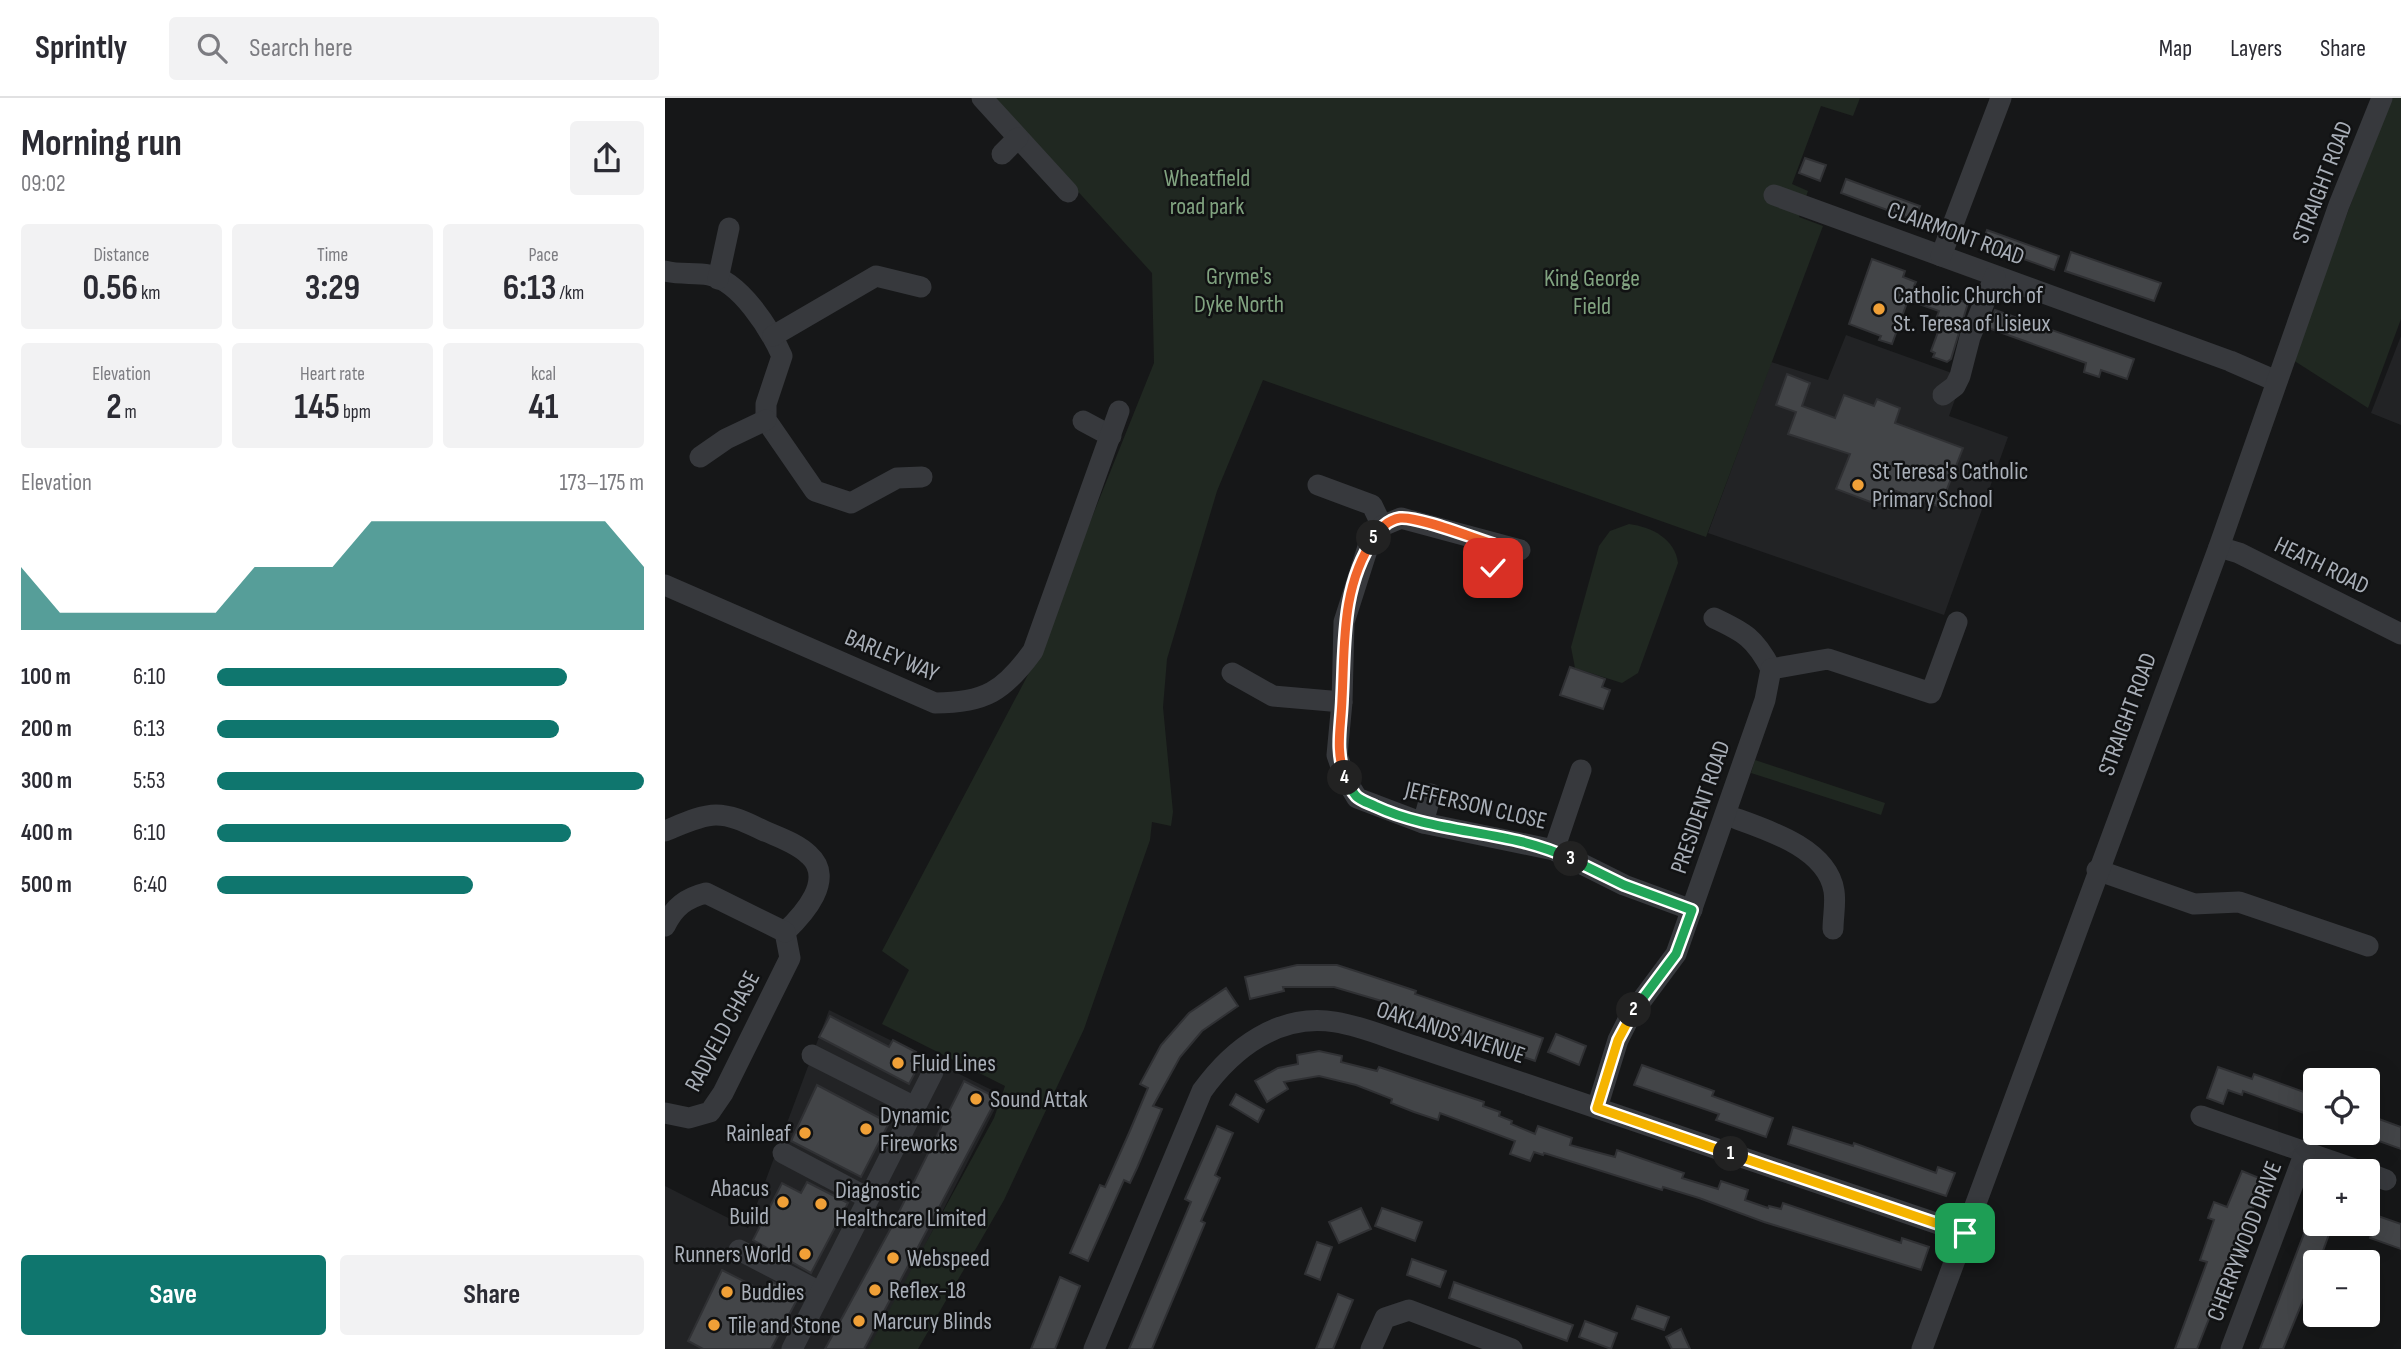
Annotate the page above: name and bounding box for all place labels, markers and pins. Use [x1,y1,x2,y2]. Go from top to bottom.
place label: Catholic Church of St. Teresa of Lisieux [1893,281,2051,338]
marker: Catholic Church of St. Teresa of Lisieux [1871,301,1887,317]
place label: St Teresa's Catholic Primary School [1872,457,2028,514]
marker: St Teresa's Catholic Primary School [1850,477,1866,493]
pin: 5 [1357,520,1391,556]
pin [1463,538,1523,598]
pin: 4 [1327,760,1363,796]
pin: 3 [1553,842,1588,876]
pin: 2 [1616,992,1651,1028]
place label: Fluid Lines [912,1049,996,1078]
marker: Fluid Lines [890,1055,906,1071]
place label: Sound Attak [990,1085,1088,1114]
marker: Sound Attak [968,1091,984,1107]
place label: Dynamic Fireworks [880,1101,958,1158]
place label: Rainleaf [726,1119,792,1148]
marker: Dynamic Fireworks [858,1121,874,1137]
marker: Rainleaf [797,1125,813,1141]
pin: 1 [1713,1136,1749,1172]
place label: Abacus Build [710,1174,769,1231]
place label: Diagnostic Healthcare Limited [835,1176,987,1233]
marker: Abacus Build [775,1194,791,1210]
marker: Diagnostic Healthcare Limited [813,1196,829,1212]
pin [1935,1203,1995,1263]
place label: Runners World [674,1240,791,1269]
place label: Webspeed [907,1244,990,1273]
marker: Runners World [797,1246,813,1262]
marker: Webspeed [885,1250,901,1266]
place label: Reflex-18 [889,1276,966,1305]
place label: Buddies [741,1278,804,1307]
marker: Reflex-18 [867,1282,883,1298]
marker: Buddies [719,1284,735,1300]
place label: Marcury Blinds [873,1307,992,1336]
place label: Tile and Stone [728,1311,841,1340]
marker: Marcury Blinds [851,1313,867,1329]
marker: Tile and Stone [706,1317,722,1333]

